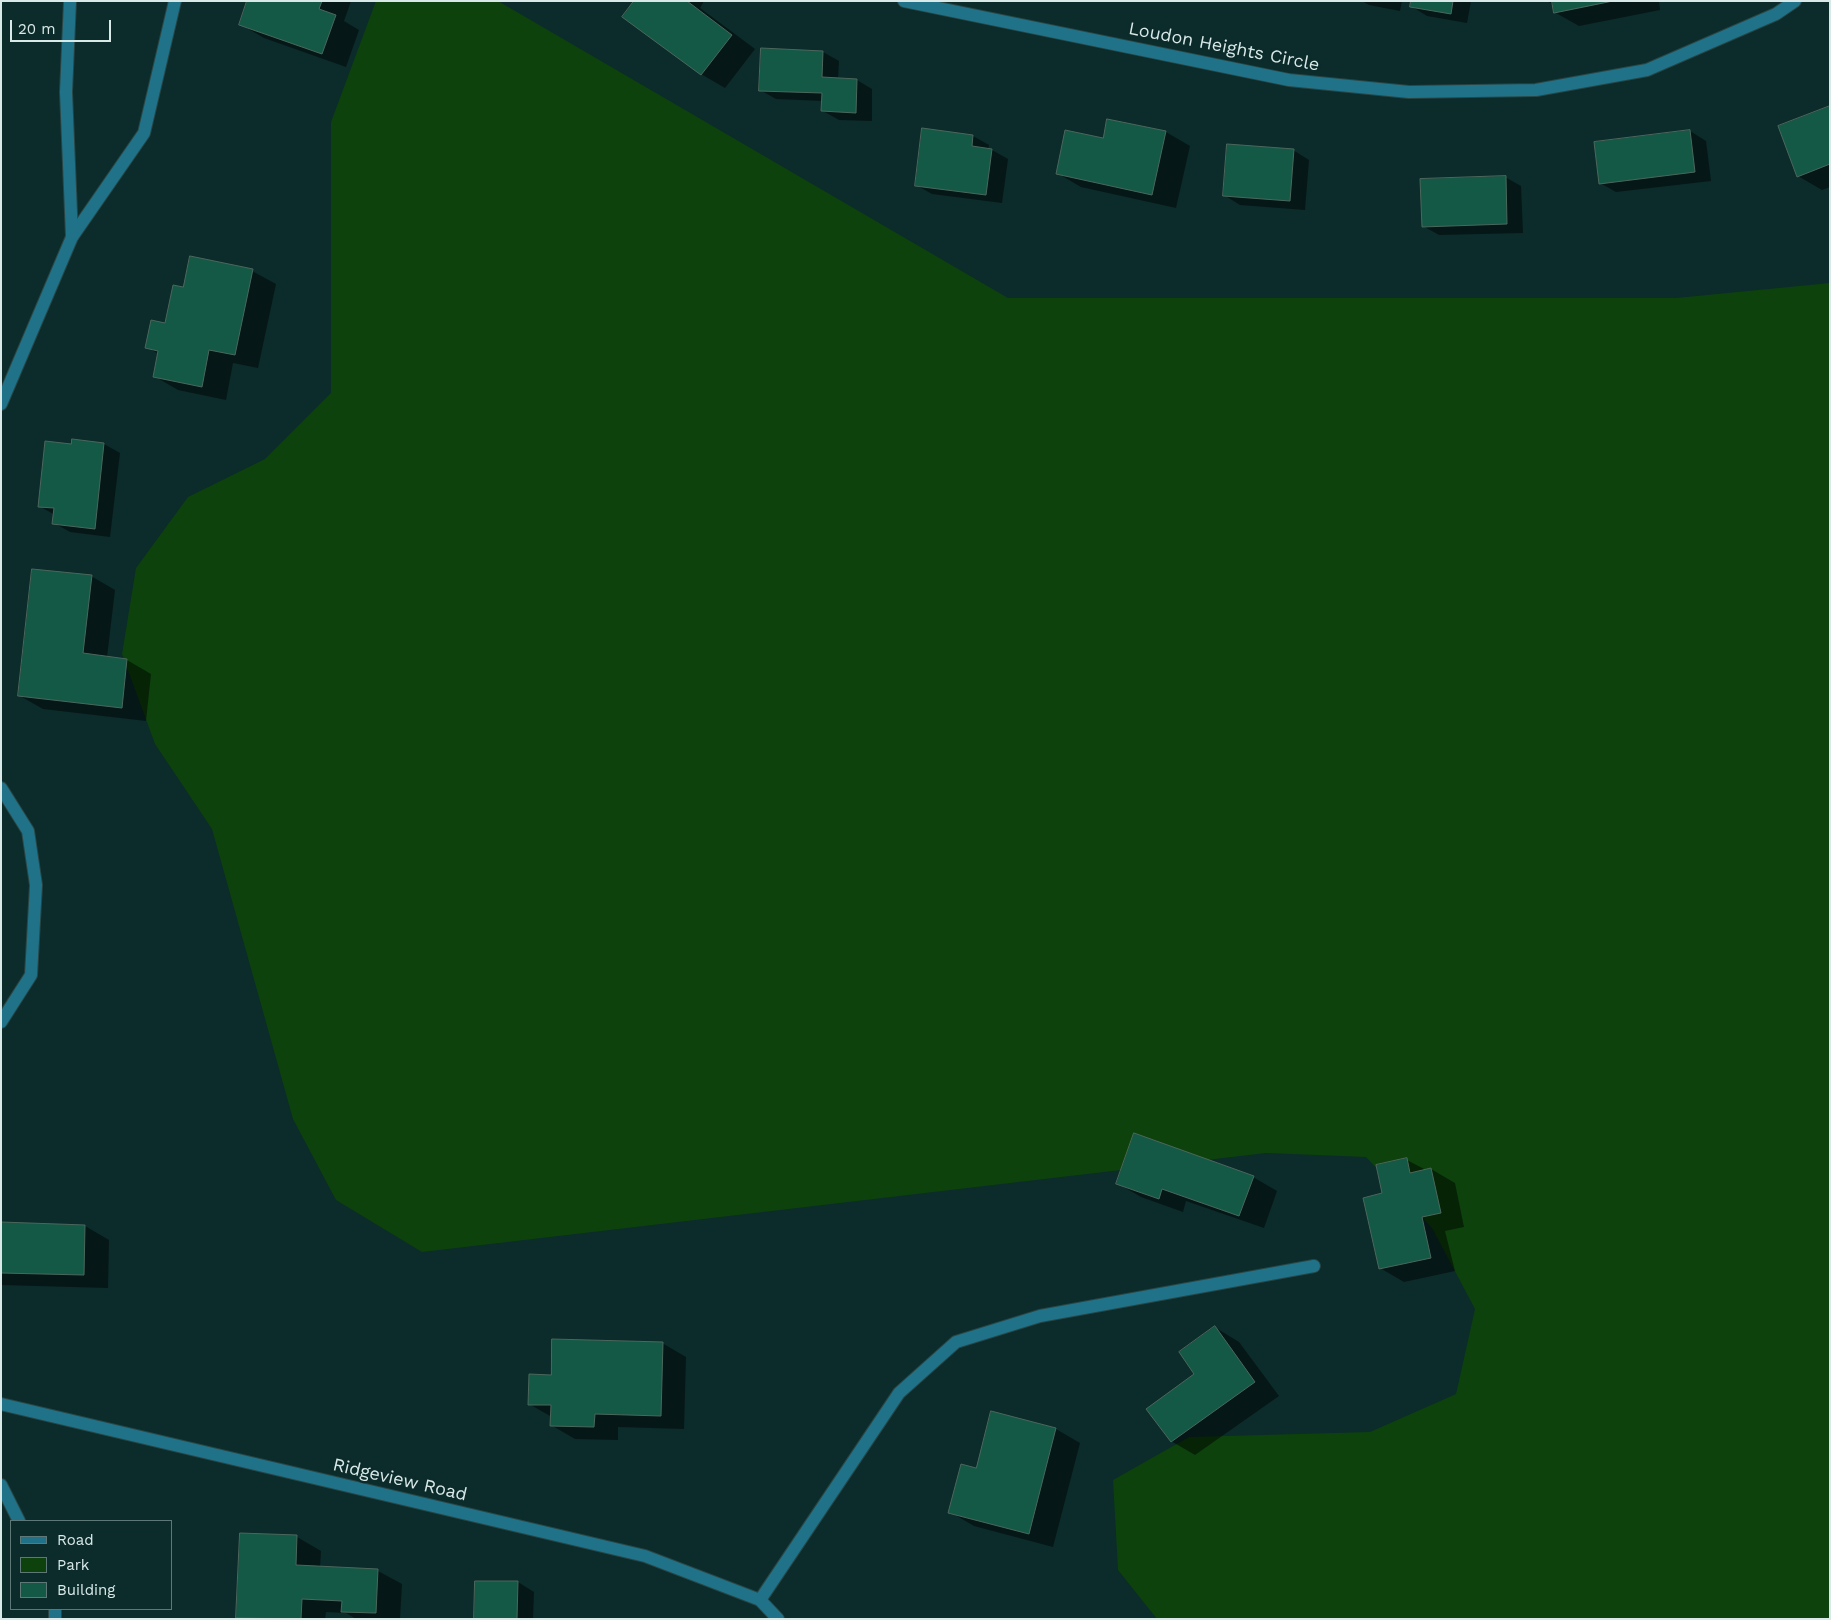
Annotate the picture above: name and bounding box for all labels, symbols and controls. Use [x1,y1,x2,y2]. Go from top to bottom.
scale bar [12,10,114,42]
street label: Loudon Heights Circle [1127,18,1321,76]
text: 20 m [18,20,56,38]
street label: Ridgeview Road [331,1454,469,1506]
legend [10,1520,172,1610]
text: Road [57,1531,94,1549]
text: Park [57,1556,89,1574]
text: Building [57,1581,115,1599]

